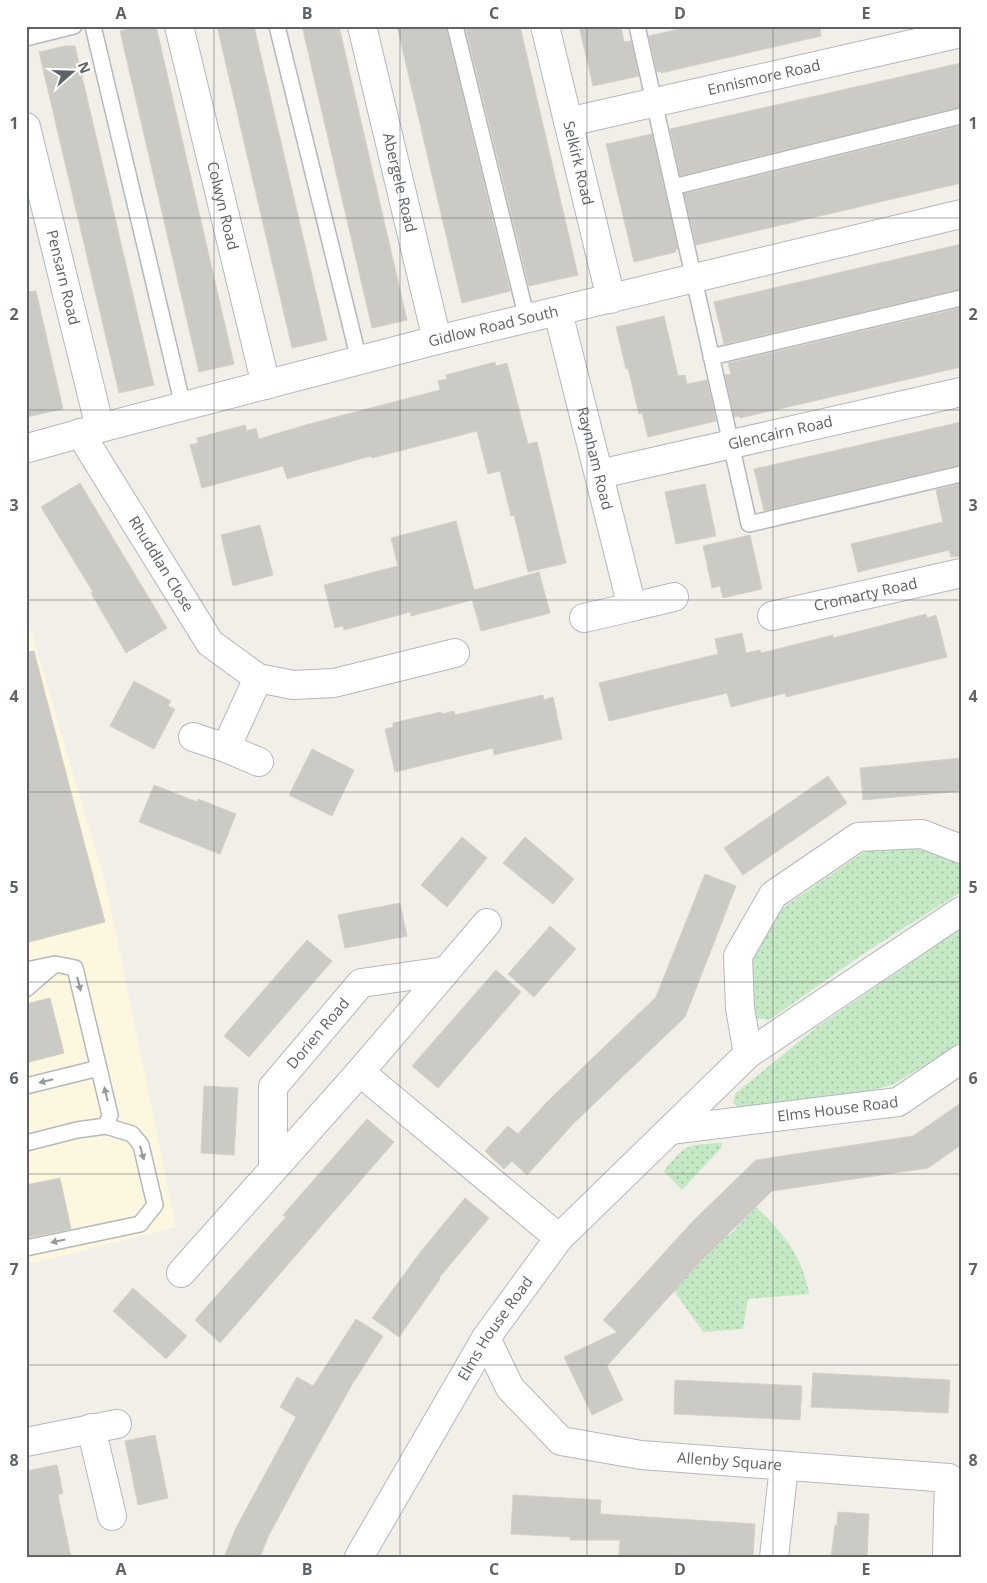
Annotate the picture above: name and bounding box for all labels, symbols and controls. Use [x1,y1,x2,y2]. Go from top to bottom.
text: A [115,2,127,24]
text: B [302,2,312,24]
text: C [489,2,499,24]
text: D [674,2,686,24]
text: E [862,2,871,24]
north arrow [48,48,98,98]
street label: Ennismore Road [706,54,822,99]
text: N [74,59,96,76]
text: 1 [9,112,19,134]
text: 1 [968,112,978,134]
street label: Selkirk Road [559,119,599,207]
street label: Abergele Road [379,131,422,234]
street label: Colwyn Road [203,159,244,252]
street label: Pensarn Road [43,228,85,327]
street label: Gidlow Road South [426,300,560,351]
text: 2 [9,303,19,325]
text: 2 [968,303,978,325]
street label: Raynham Road [573,405,618,512]
street label: Glencairn Road [726,410,834,454]
text: 3 [9,494,19,516]
text: 3 [968,494,978,516]
street label: Rhuddlan Close [125,512,199,615]
street label: Cromarty Road [812,572,919,615]
text: 4 [9,685,19,707]
text: 4 [968,685,978,707]
text: 5 [9,876,19,898]
text: 5 [968,876,978,898]
one-way arrow [75,977,83,992]
street label: Dorien Road [282,993,353,1073]
text: 6 [9,1067,19,1089]
text: 6 [968,1067,978,1089]
one-way arrow [38,1077,53,1085]
one-way arrow [102,1087,110,1102]
street label: Elms House Road [776,1091,899,1126]
one-way arrow [139,1145,147,1160]
one-way arrow [49,1238,65,1246]
text: 7 [9,1258,19,1280]
text: 7 [968,1258,978,1280]
street label: Elms House Road [452,1272,537,1384]
street label: Allenby Square [677,1447,783,1474]
text: 8 [9,1449,19,1471]
text: 8 [968,1449,978,1471]
text: A [115,1558,127,1580]
text: B [302,1558,312,1580]
text: C [489,1558,499,1580]
text: D [674,1558,686,1580]
text: E [862,1558,871,1580]

